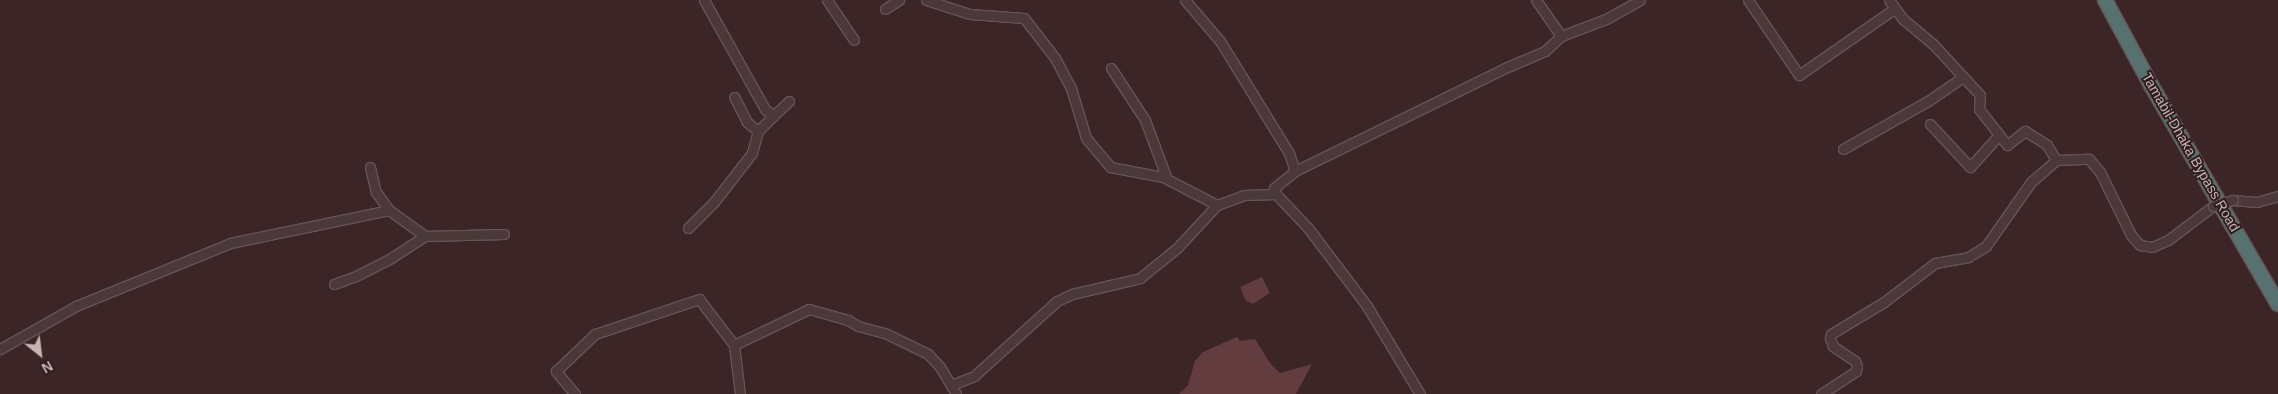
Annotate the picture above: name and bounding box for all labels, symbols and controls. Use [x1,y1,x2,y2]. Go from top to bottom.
street label: Tamabil-Dhaka Bypass Road [2139,70,2243,234]
north arrow [15,329,65,379]
text: N [39,358,56,377]

